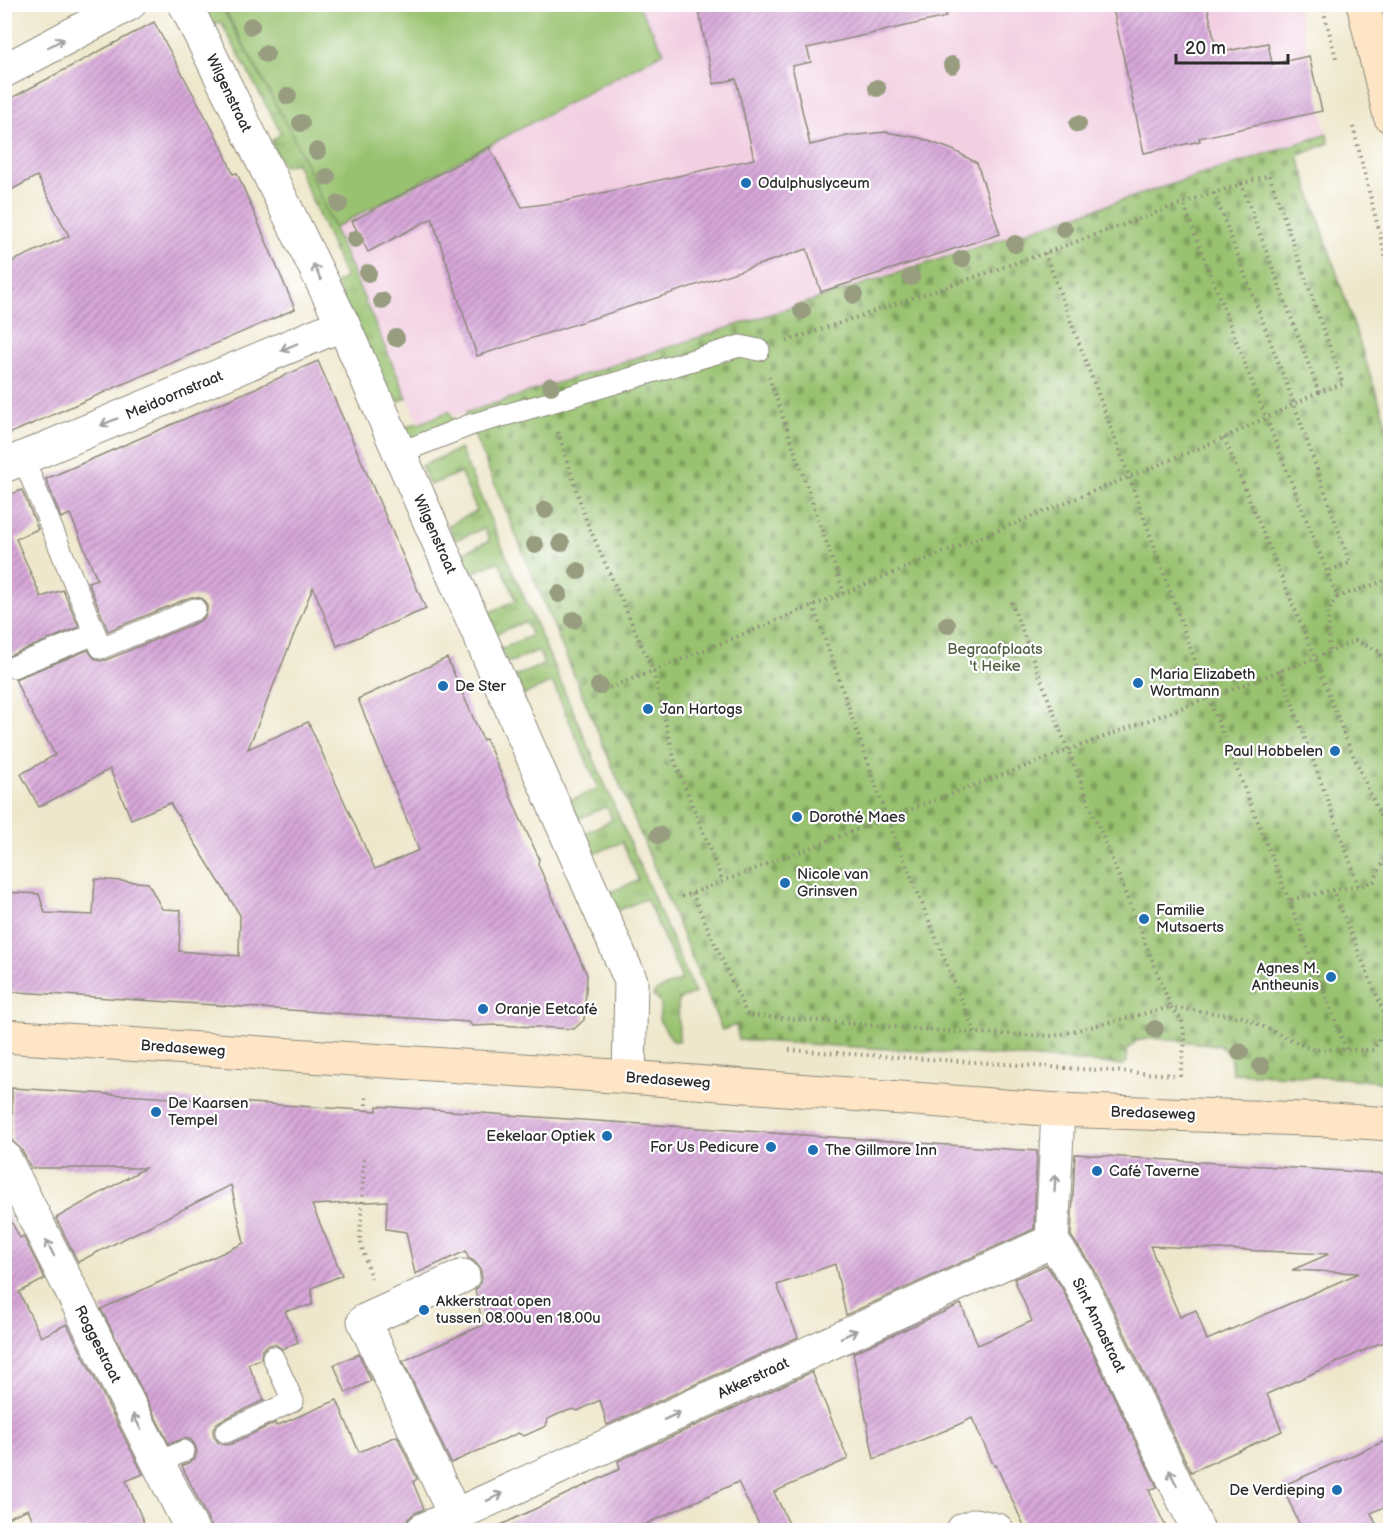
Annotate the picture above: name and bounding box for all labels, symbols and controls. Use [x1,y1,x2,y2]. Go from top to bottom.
scale bar [1176,27,1288,65]
one-way arrow [47,37,65,48]
text: 20 m [1185,38,1226,59]
street label: Wilgenstraat [201,51,256,136]
place label: Odulphuslyceum [758,174,870,193]
marker: Odulphuslyceum [739,176,753,190]
one-way arrow [311,263,322,281]
one-way arrow [280,342,299,353]
street label: Meidoornstraat [123,366,226,424]
one-way arrow [101,417,119,428]
street label: Wilgenstraat [409,492,461,577]
park label: Begraafplaats 't Heike [947,640,1043,676]
place label: Maria Elizabeth Wortmann [1150,665,1255,701]
marker: Maria Elizabeth Wortmann [1131,676,1145,690]
place label: De Ster [455,677,506,696]
marker: De Ster [436,679,450,693]
place label: Jan Hartogs [660,700,743,719]
marker: Jan Hartogs [641,702,655,716]
place label: Paul Hobbelen [1224,742,1323,761]
marker: Paul Hobbelen [1328,744,1342,758]
place label: Dorothé Maes [809,808,906,827]
marker: Dorothé Maes [790,810,804,824]
place label: Nicole van Grinsven [797,865,868,901]
marker: Nicole van Grinsven [778,876,792,890]
place label: Familie Mutsaerts [1156,901,1225,937]
marker: Familie Mutsaerts [1137,912,1151,926]
place label: Agnes M. Antheunis [1252,959,1320,995]
marker: Agnes M. Antheunis [1324,970,1338,984]
place label: Oranje Eetcafé [495,1000,598,1019]
marker: Oranje Eetcafé [476,1002,490,1016]
street label: Bredaseweg [140,1036,226,1061]
street label: Bredaseweg [625,1068,711,1093]
place label: De Kaarsen Tempel [168,1094,248,1130]
street label: Bredaseweg [1110,1103,1196,1124]
marker: De Kaarsen Tempel [149,1105,163,1119]
place label: Eekelaar Optiek [486,1127,596,1146]
marker: Eekelaar Optiek [600,1129,614,1143]
place label: For Us Pedicure [650,1138,759,1157]
marker: For Us Pedicure [764,1140,778,1154]
place label: The Gillmore Inn [825,1141,937,1160]
marker: The Gillmore Inn [806,1143,820,1157]
place label: Café Taverne [1109,1162,1200,1181]
marker: Café Taverne [1090,1164,1104,1178]
one-way arrow [1049,1173,1060,1193]
one-way arrow [44,1239,55,1257]
street label: Sint Annastraat [1067,1275,1130,1376]
place label: Akkerstraat open tussen 08.00u en 18.00u [436,1292,601,1328]
street label: Roggestraat [70,1302,125,1386]
marker: Akkerstraat open tussen 08.00u en 18.00u [417,1303,431,1317]
one-way arrow [840,1328,858,1340]
street label: Akkerstraat [714,1353,792,1403]
one-way arrow [663,1409,681,1421]
one-way arrow [131,1414,143,1431]
one-way arrow [1167,1469,1179,1487]
place label: De Verdieping [1229,1481,1325,1500]
marker: De Verdieping [1330,1483,1344,1497]
one-way arrow [486,1491,504,1503]

